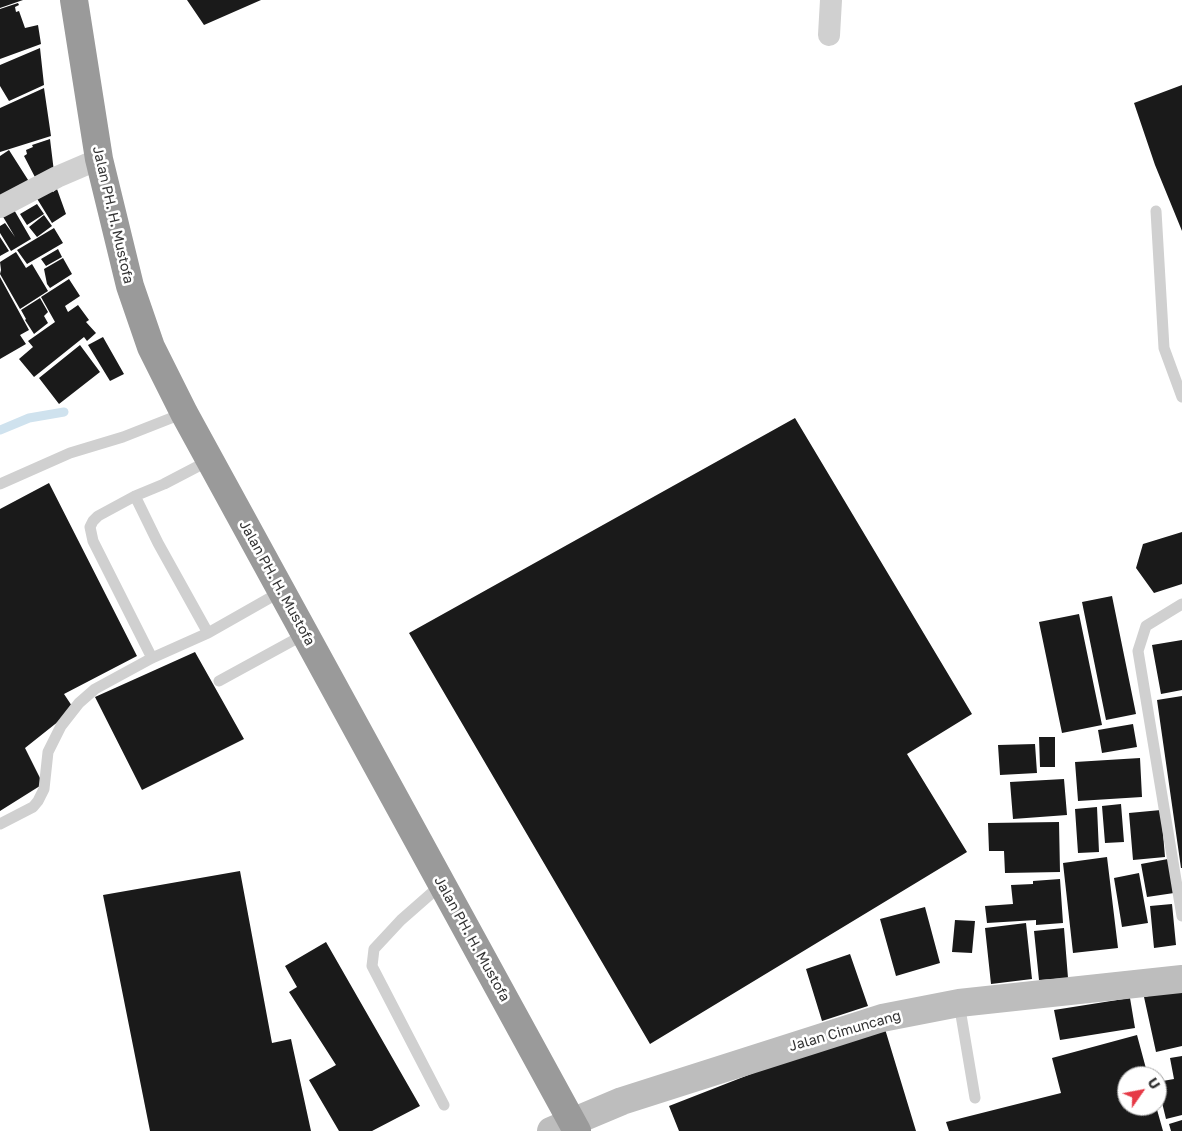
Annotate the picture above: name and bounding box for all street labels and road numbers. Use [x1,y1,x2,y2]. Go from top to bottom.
street label: Jalan PH. H. Mustofa [89,145,137,285]
street label: Jalan PH. H. Mustofa [236,517,318,649]
street label: Jalan PH. H. Mustofa [431,873,513,1005]
street label: Jalan Cimuncang [787,1007,903,1055]

